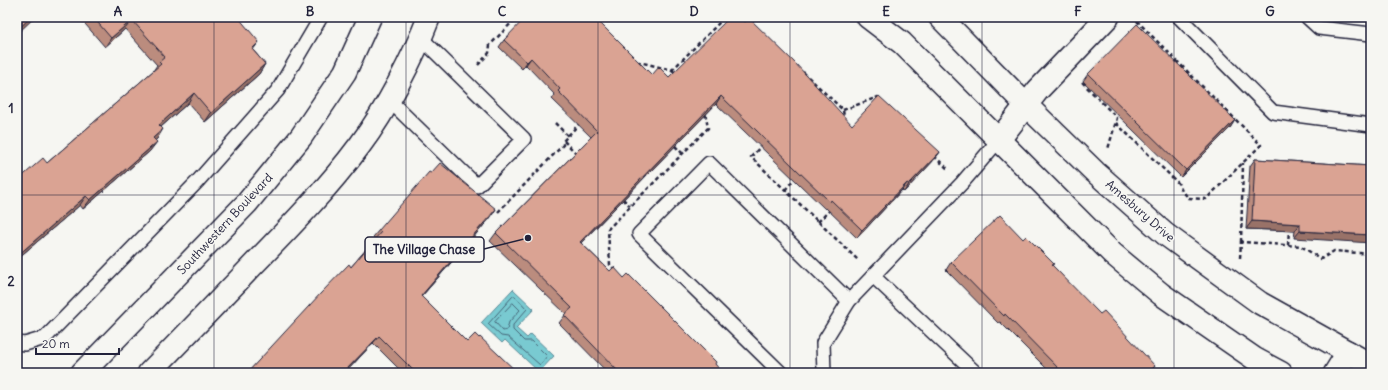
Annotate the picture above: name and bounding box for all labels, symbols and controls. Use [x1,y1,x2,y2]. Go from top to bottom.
text: A [114,3,123,20]
text: B [306,3,315,20]
text: C [498,3,507,20]
text: D [689,3,699,20]
text: E [882,3,890,20]
text: F [1074,3,1082,20]
text: G [1265,3,1275,20]
text: 1 [8,100,14,117]
street label: Southwestern Boulevard [174,170,275,277]
street label: Amesbury Drive [1103,177,1178,245]
callout: The Village Chase [365,237,484,262]
text: The Village Chase [373,241,475,258]
text: 2 [7,273,15,290]
scale bar [36,330,119,356]
text: 20 m [42,336,70,351]

